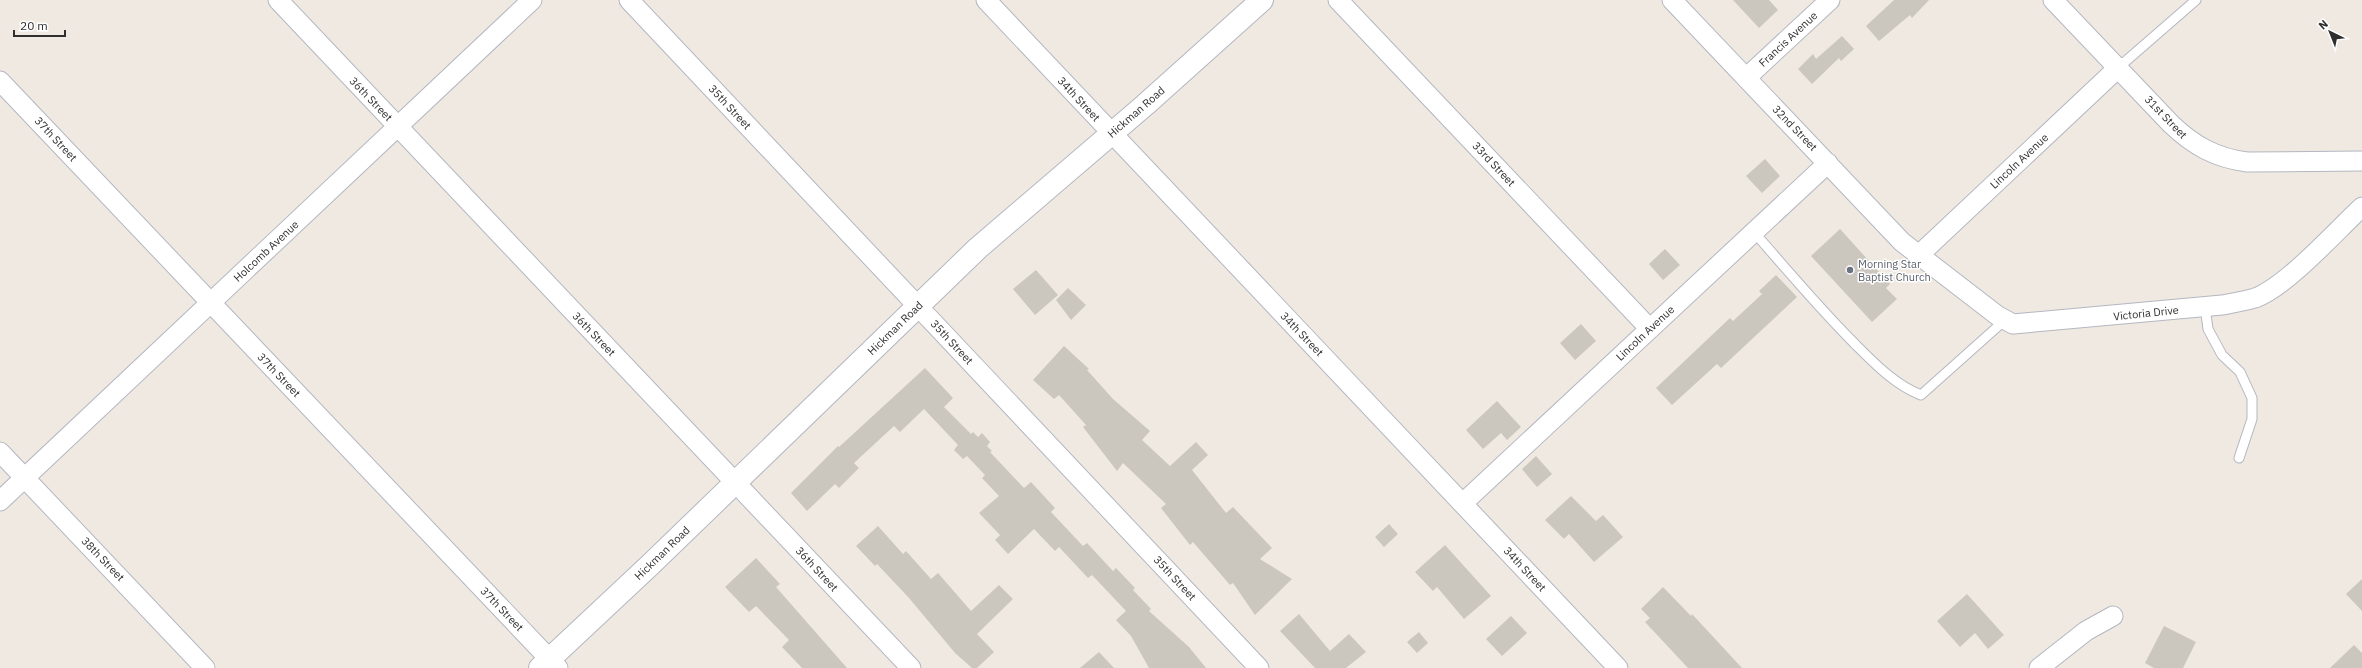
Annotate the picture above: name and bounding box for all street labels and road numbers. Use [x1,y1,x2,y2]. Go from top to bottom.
street label: Francis Avenue [1756,8,1820,70]
street label: 36th Street [346,74,396,124]
street label: 34th Street [1055,74,1103,124]
street label: 35th Street [706,82,754,132]
street label: Hickman Road [1104,83,1168,141]
street label: 31st Street [2142,92,2190,142]
street label: 32nd Street [1770,102,1820,154]
street label: 37th Street [32,114,80,164]
street label: Lincoln Avenue [1987,130,2051,192]
street label: 33rd Street [1470,139,1518,189]
street label: Holcomb Avenue [231,217,301,285]
street label: Hickman Road [864,298,926,358]
street label: Lincoln Avenue [1613,302,1677,364]
street label: Victoria Drive [2113,303,2179,323]
street label: 36th Street [569,309,619,359]
street label: 34th Street [1277,309,1327,359]
street label: 35th Street [928,317,976,367]
street label: 37th Street [254,350,304,400]
street label: Hickman Road [631,523,693,583]
street label: 38th Street [78,534,128,584]
street label: 36th Street [793,544,841,594]
street label: 34th Street [1501,544,1549,594]
street label: 35th Street [1151,553,1199,603]
street label: 37th Street [477,584,527,634]

